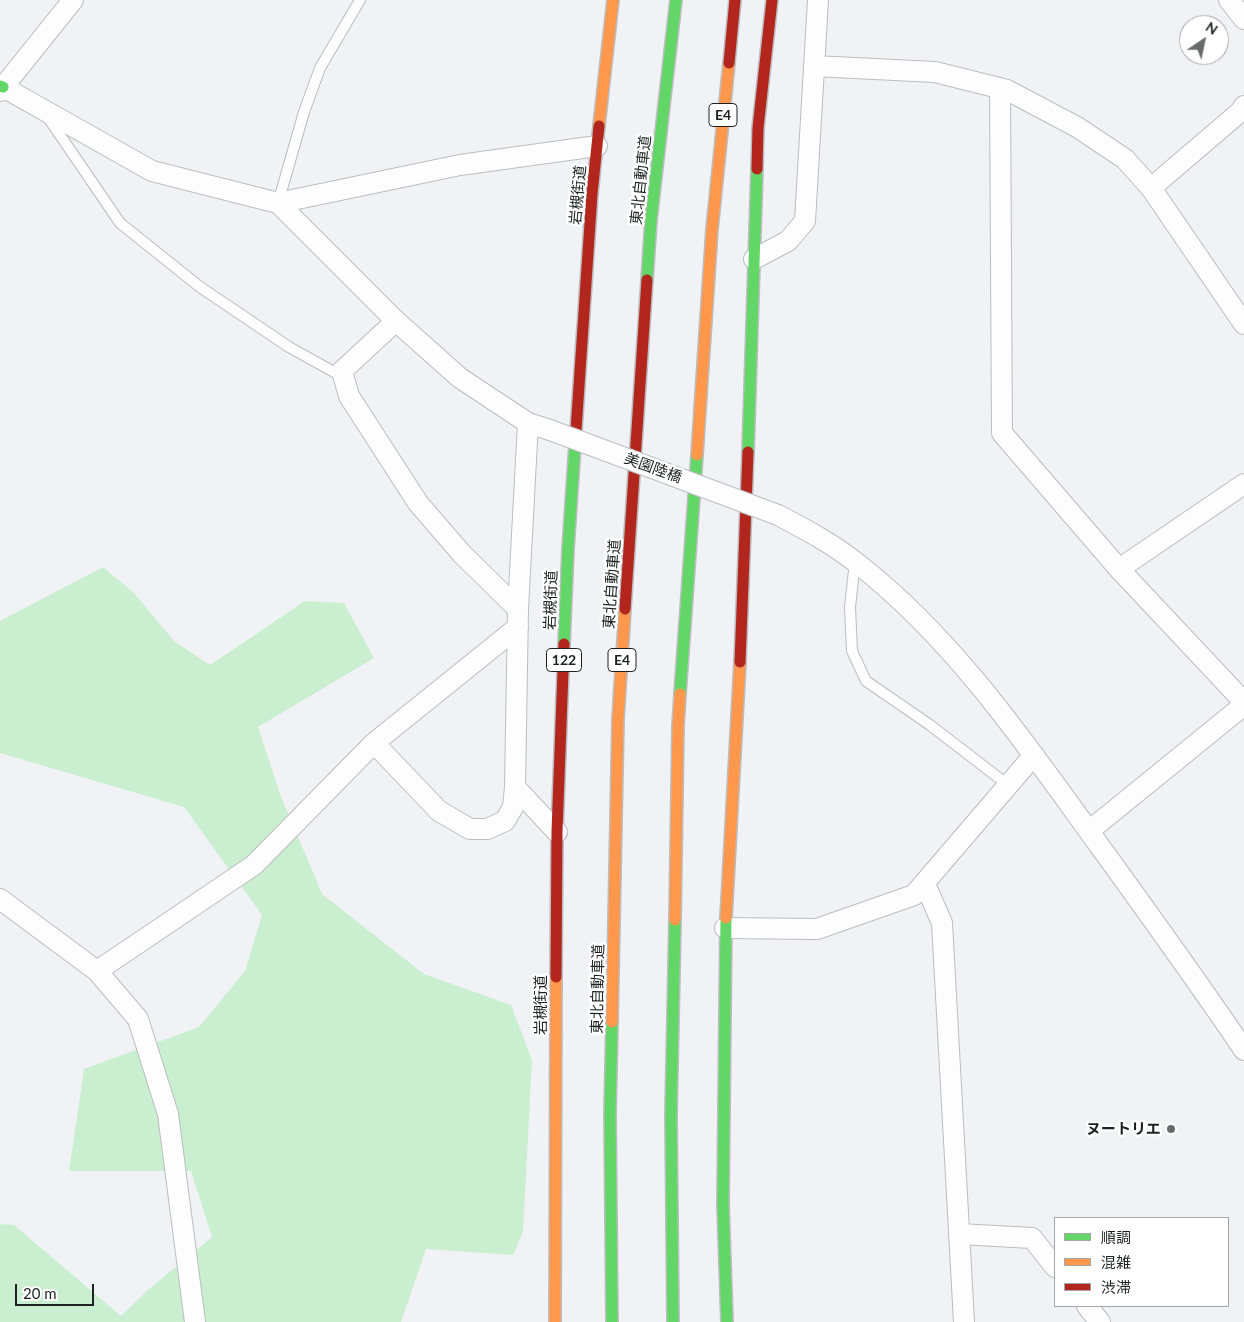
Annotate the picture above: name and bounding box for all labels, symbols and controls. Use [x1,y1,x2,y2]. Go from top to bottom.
north arrow [1179,15,1229,65]
text: N [1203,18,1221,38]
road number: E4 [709,104,737,126]
street label: 東北自動車道 [627,134,655,226]
street label: 岩槻街道 [566,164,590,226]
street label: 美園陸橋 [622,449,684,487]
street label: 東北自動車道 [600,538,624,630]
street label: 岩槻街道 [541,570,561,630]
road number: 122 [546,648,582,672]
road number: E4 [608,648,636,672]
street label: 東北自動車道 [588,944,608,1034]
street label: 岩槻街道 [532,975,550,1035]
place label: ヌートリエ [1086,1120,1161,1138]
marker: ヌートリエ [1165,1123,1177,1135]
legend [1054,1217,1229,1307]
text: 順調 [1101,1228,1131,1246]
text: 混雑 [1101,1253,1131,1271]
scale bar [18,1274,96,1306]
text: 渋滞 [1101,1278,1131,1296]
text: 20 m [23,1284,57,1302]

